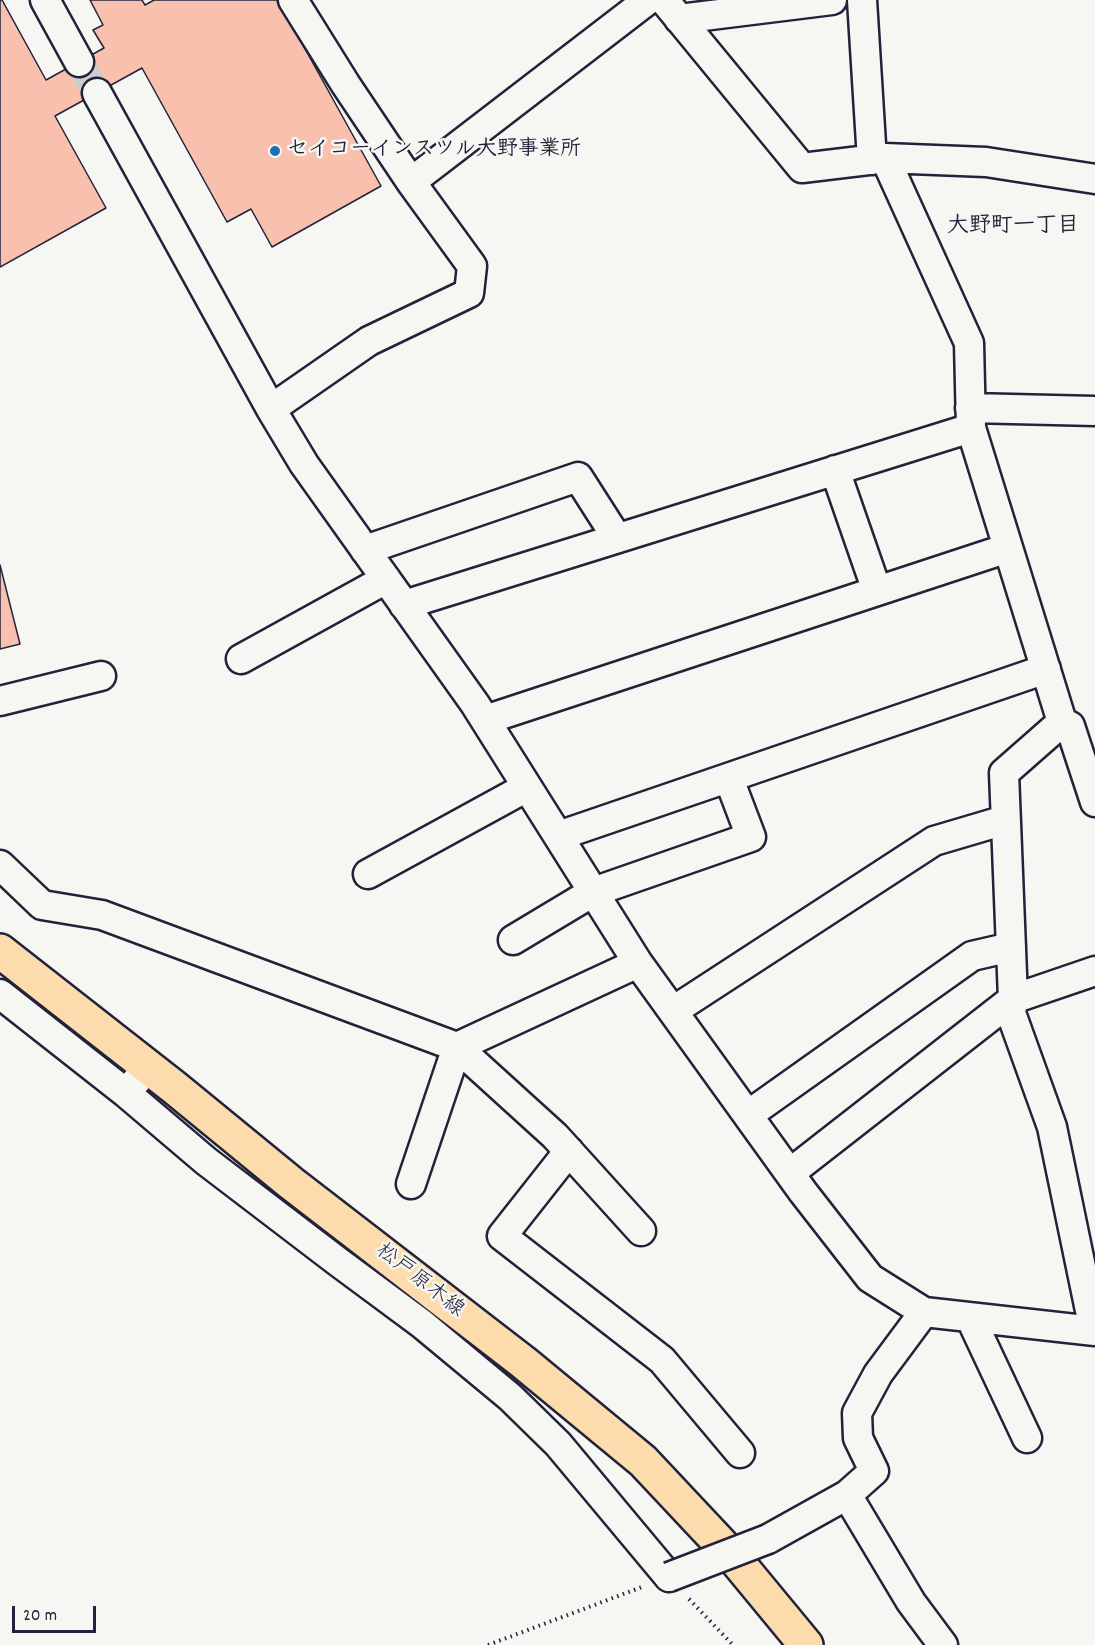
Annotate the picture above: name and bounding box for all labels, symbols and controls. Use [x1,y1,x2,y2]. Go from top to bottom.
place label: セイコーインスツル大野事業所 [287,138,581,164]
marker: セイコーインスツル大野事業所 [268,144,282,158]
district label: 大野町一丁目 [947,215,1079,241]
street label: 松戸原木線 [370,1240,468,1324]
scale bar [15,1594,99,1632]
text: 20 m [23,1604,57,1629]

